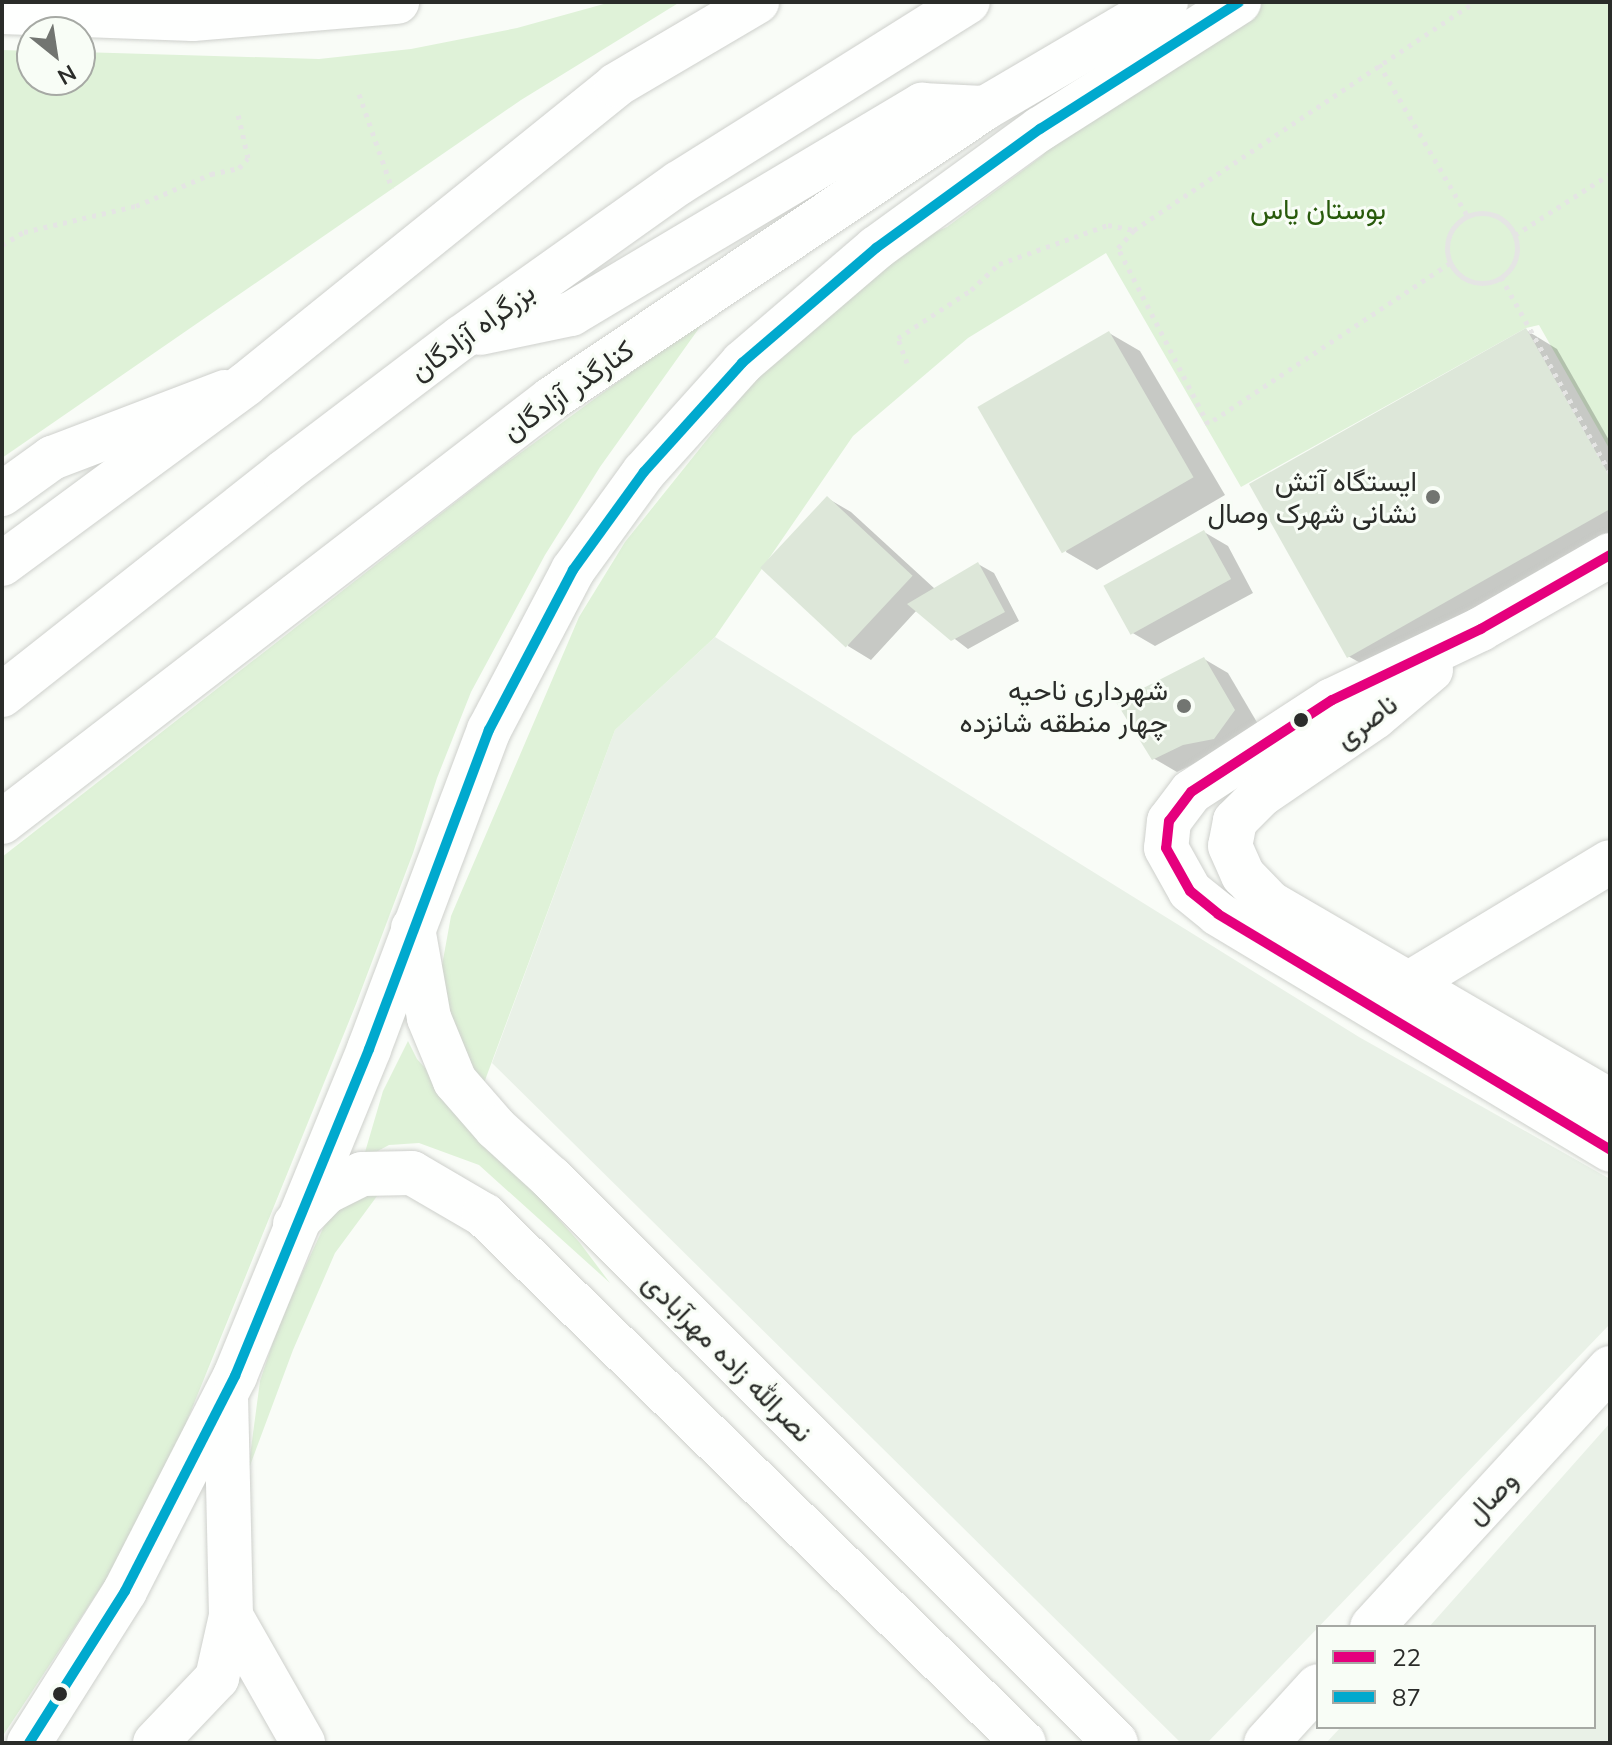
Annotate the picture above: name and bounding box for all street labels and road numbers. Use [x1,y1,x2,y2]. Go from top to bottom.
street label: بزرگراه آزادگان [403,274,541,388]
street label: کنارگذر آزادگان [496,332,640,448]
street label: ناصری [1328,687,1404,755]
street label: نصرالله زاده مهرآبادی [636,1265,820,1449]
street label: وصال [1458,1463,1524,1531]

